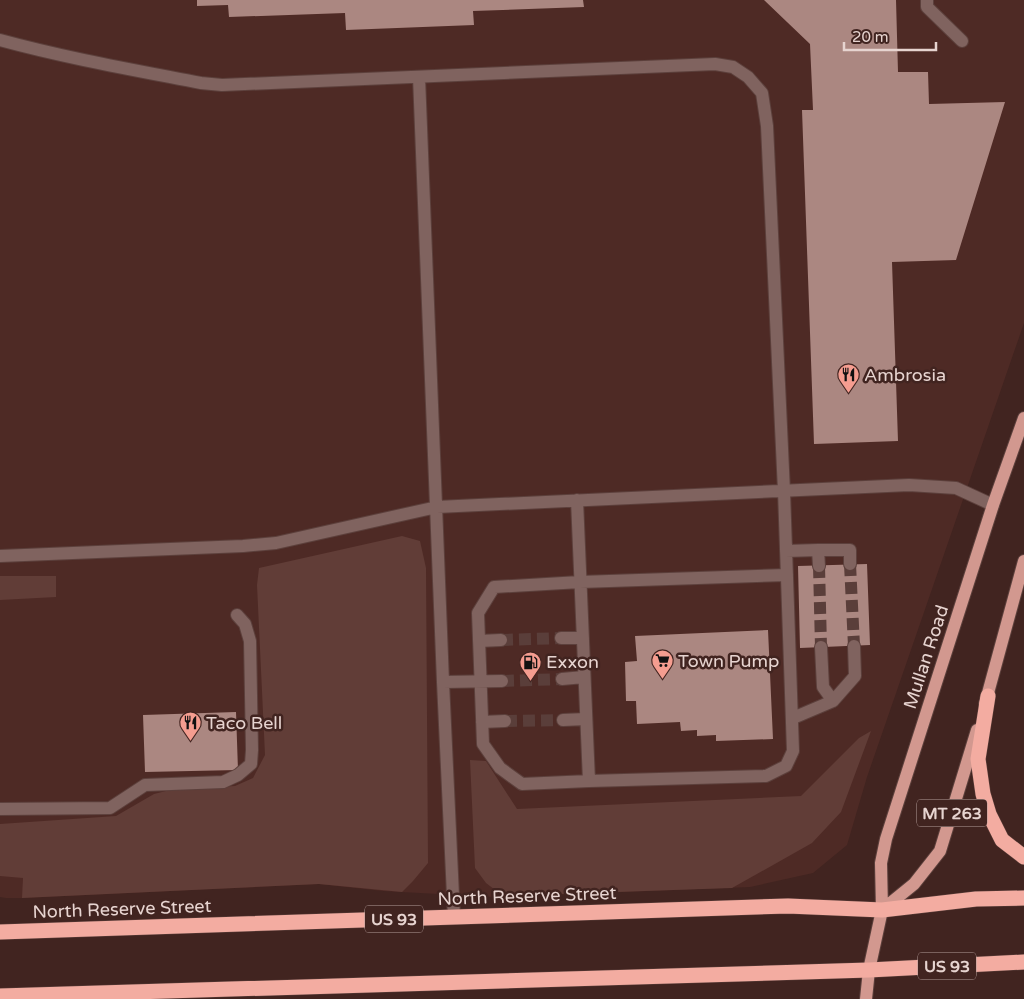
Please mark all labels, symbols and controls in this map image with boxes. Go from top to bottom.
scale bar [844,20,936,52]
text: 20 m [852,28,889,46]
restaurant icon: Ambrosia [836,363,860,394]
place label: Ambrosia [864,364,946,386]
street label: Mullan Road [899,602,953,712]
supermarket icon: Town Pump [650,649,674,680]
fuel station icon: Exxon [518,650,542,681]
place label: Town Pump [678,650,779,672]
place label: Exxon [546,651,599,673]
restaurant icon: Taco Bell [178,711,202,742]
place label: Taco Bell [206,712,282,734]
road number: MT 263 [917,800,987,826]
street label: North Reserve Street [437,882,617,910]
street label: North Reserve Street [32,895,212,923]
road number: US 93 [365,906,423,932]
road number: US 93 [918,952,976,979]

